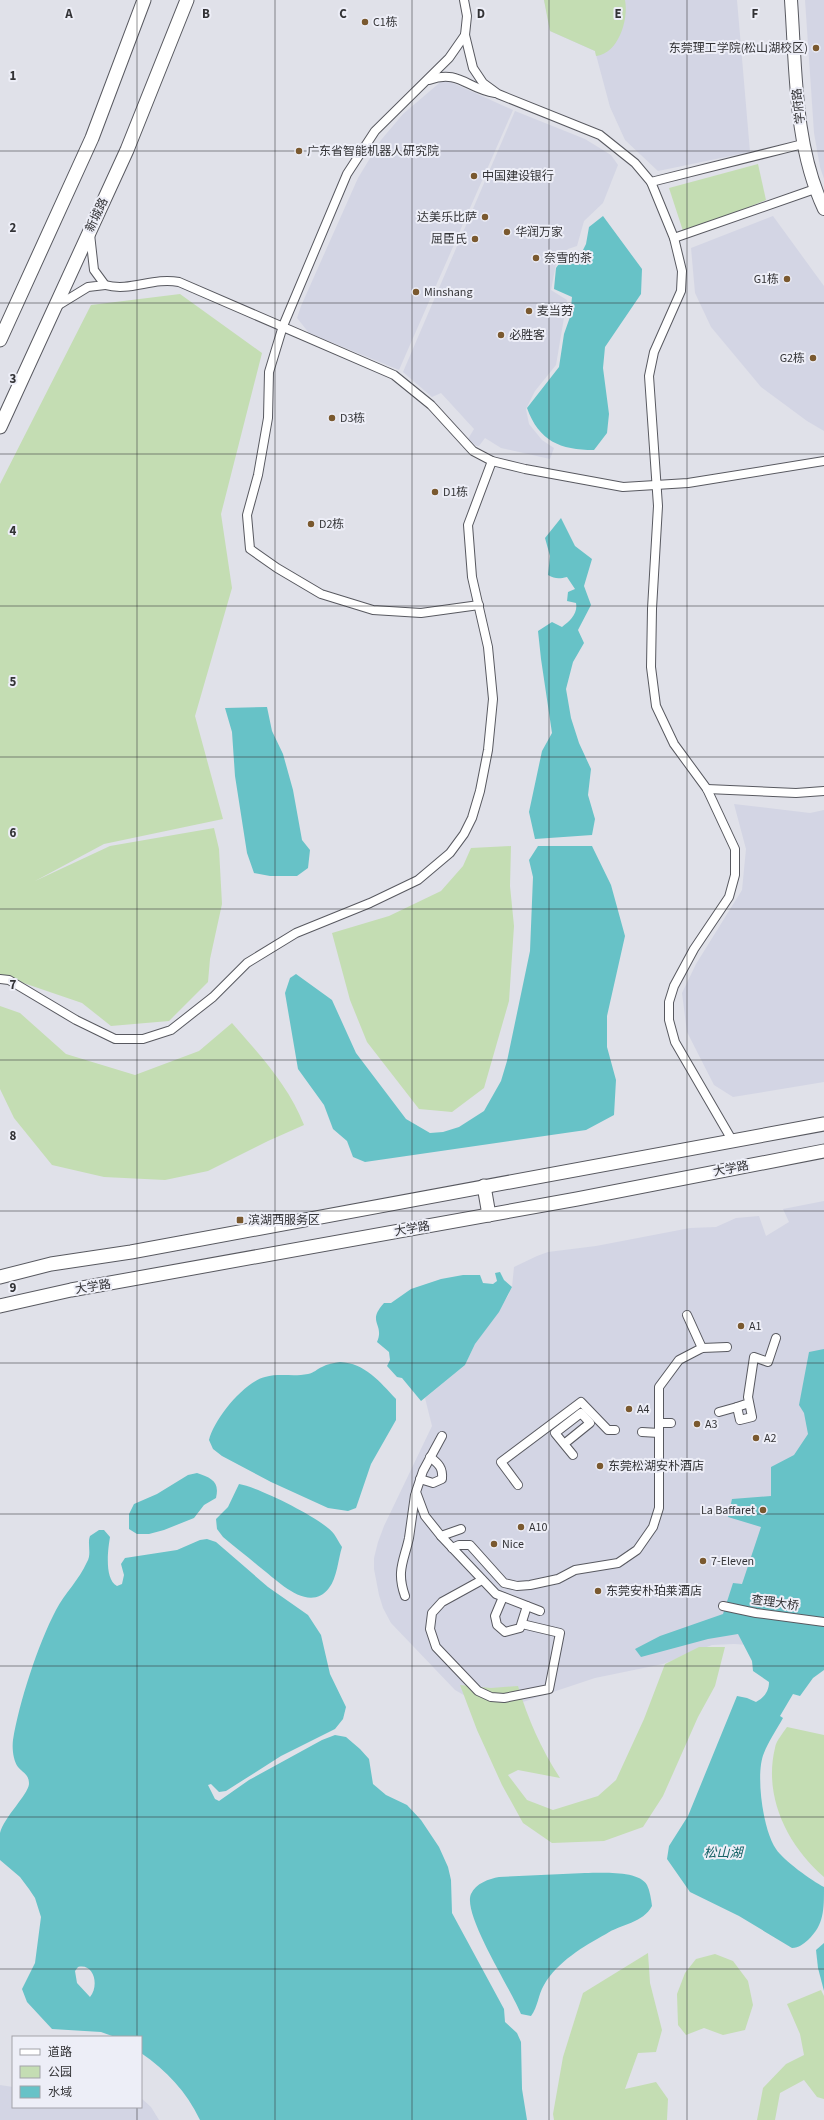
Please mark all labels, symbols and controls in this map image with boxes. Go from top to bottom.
text: A [64,5,73,23]
text: B [202,5,210,23]
text: C [339,5,347,23]
text: D [477,5,485,23]
text: E [614,5,622,23]
text: F [752,5,759,23]
place label: C1栋 [373,14,398,31]
marker: C1栋 [360,17,370,27]
place label: 东莞理工学院(松山湖校区) [669,40,808,57]
marker: 东莞理工学院(松山湖校区) [811,43,821,53]
text: 1 [10,67,17,85]
street label: 学府路 [789,87,809,125]
place label: 广东省智能机器人研究院 [307,143,439,160]
marker: 广东省智能机器人研究院 [294,146,304,156]
place label: 中国建设银行 [482,168,554,185]
marker: 中国建设银行 [469,171,479,181]
street label: 新城路 [82,195,112,235]
place label: 达美乐比萨 [417,209,477,226]
marker: 达美乐比萨 [480,212,490,222]
text: 2 [10,219,17,237]
place label: 华润万家 [515,224,563,241]
marker: 华润万家 [502,227,512,237]
place label: 屈臣氏 [431,231,467,248]
marker: 屈臣氏 [470,234,480,244]
place label: 奈雪的茶 [544,250,592,267]
marker: 奈雪的茶 [531,253,541,263]
place label: G1栋 [754,271,779,288]
marker: G1栋 [782,274,792,284]
place label: Minshang [424,284,472,301]
marker: Minshang [411,287,421,297]
place label: 麦当劳 [537,303,573,320]
marker: 麦当劳 [524,306,534,316]
place label: 必胜客 [509,327,545,344]
marker: 必胜客 [496,330,506,340]
place label: G2栋 [780,350,805,367]
marker: G2栋 [808,353,818,363]
text: 3 [10,370,17,388]
place label: D3栋 [340,410,365,427]
marker: D3栋 [327,413,337,423]
place label: D1栋 [443,484,468,501]
marker: D1栋 [430,487,440,497]
place label: D2栋 [319,516,344,533]
marker: D2栋 [306,519,316,529]
text: 4 [10,522,17,540]
text: 5 [10,673,17,691]
text: 6 [10,824,17,842]
text: 7 [10,976,17,994]
text: 8 [10,1127,17,1145]
street label: 大学路 [712,1157,750,1181]
place label: 滨湖西服务区 [248,1212,320,1229]
marker: 滨湖西服务区 [235,1215,245,1225]
street label: 大学路 [393,1218,431,1240]
street label: 大学路 [74,1276,112,1298]
text: 9 [10,1279,17,1297]
place label: A1 [749,1318,762,1335]
marker: A1 [736,1321,746,1331]
place label: A4 [637,1401,650,1418]
marker: A4 [624,1404,634,1414]
place label: A3 [705,1416,718,1433]
marker: A3 [692,1419,702,1429]
place label: A2 [764,1430,777,1447]
marker: A2 [751,1433,761,1443]
place label: 东莞松湖安朴酒店 [608,1458,704,1475]
marker: 东莞松湖安朴酒店 [595,1461,605,1471]
place label: La Baffaret [701,1502,755,1519]
marker: La Baffaret [758,1505,768,1515]
place label: A10 [529,1519,547,1536]
marker: A10 [516,1522,526,1532]
place label: Nice [502,1536,524,1553]
marker: Nice [489,1539,499,1549]
place label: 7-Eleven [711,1553,754,1570]
marker: 7-Eleven [698,1556,708,1566]
place label: 东莞安朴珀莱酒店 [606,1583,702,1600]
marker: 东莞安朴珀莱酒店 [593,1586,603,1596]
street label: 查理大桥 [750,1591,800,1615]
water label: 松山湖 [703,1844,744,1862]
legend [12,2036,142,2108]
text: 道路 [48,2044,72,2061]
text: 公园 [48,2064,72,2081]
text: 水域 [48,2084,72,2101]

